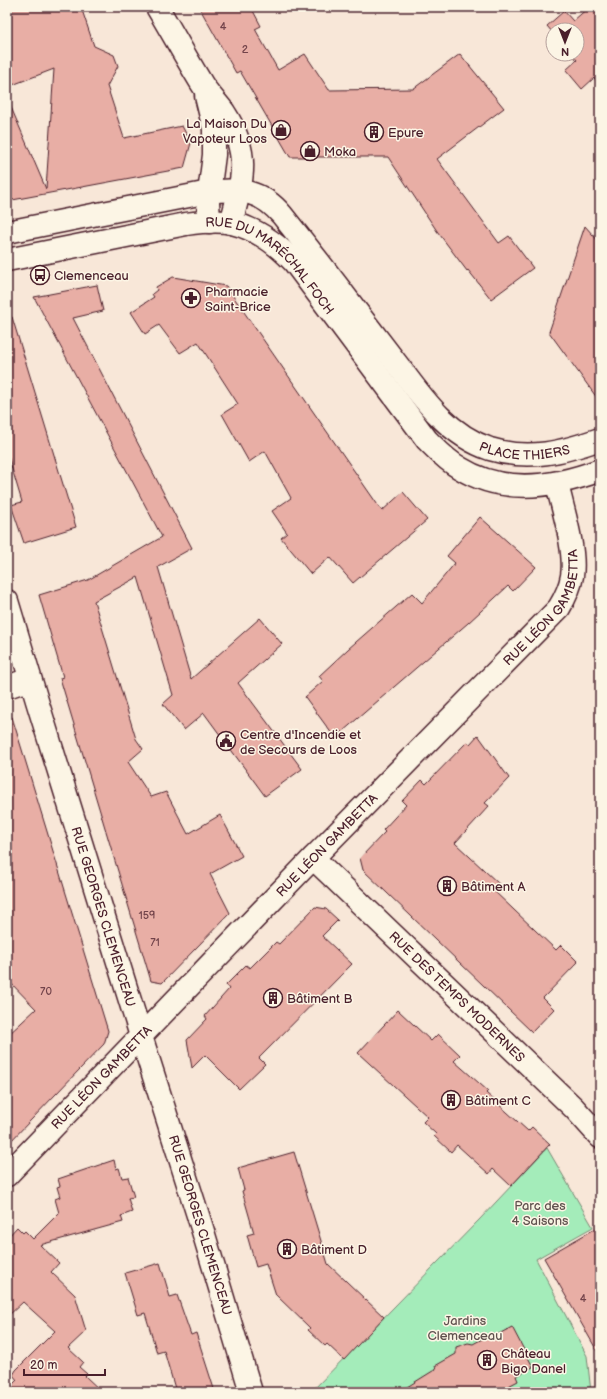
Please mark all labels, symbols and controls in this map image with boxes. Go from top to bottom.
house number: 4 [220,20,227,33]
north arrow [545,22,585,62]
house number: 2 [242,43,249,56]
text: N [561,45,569,58]
place label: La Maison Du Vapoteur Loos [183,116,268,147]
shop icon: La Maison Du Vapoteur Loos [270,119,292,141]
building icon: Epure [363,121,385,143]
place label: Epure [388,125,424,141]
shop icon: Moka [299,140,321,162]
place label: Moka [324,144,356,160]
street label: RUE DU MARÉCHAL FOCH [205,214,337,318]
bus stop icon: Clemenceau [29,264,51,286]
place label: Clemenceau [54,268,129,284]
place label: Pharmacie Saint-Brice [205,284,271,315]
pharmacy icon: Pharmacie Saint-Brice [180,287,202,309]
street label: PLACE THIERS [477,439,572,464]
street label: RUE LÉON GAMBETTA [500,549,582,669]
place label: Centre d'Incendie et de Secours de Loos [240,727,361,758]
public building icon: Centre d'Incendie et de Secours de Loos [215,730,237,752]
street label: RUE LÉON GAMBETTA [273,790,381,900]
street label: RUE GEORGES CLEMENCEAU [67,825,138,1009]
building icon: Bâtiment A [436,875,458,897]
place label: Bâtiment A [461,879,526,895]
house number: 159 [139,909,155,922]
street label: RUE DES TEMPS MODERNES [386,928,528,1066]
house number: 71 [150,936,160,949]
house number: 70 [40,985,52,998]
building icon: Bâtiment B [262,987,284,1009]
place label: Bâtiment B [287,991,353,1007]
street label: RUE LÉON GAMBETTA [48,1022,155,1133]
building icon: Bâtiment C [440,1089,462,1111]
place label: Bâtiment C [465,1093,531,1109]
street label: RUE GEORGES CLEMENCEAU [165,1133,235,1317]
park label: Parc des 4 Saisons [511,1198,569,1229]
building icon: Bâtiment D [276,1238,298,1260]
place label: Bâtiment D [301,1242,367,1258]
house number: 4 [580,1292,587,1305]
park label: Jardins Clemenceau [428,1313,502,1344]
place label: Château Bigo Danel [501,1346,566,1377]
building icon: Château Bigo Danel [476,1349,498,1371]
scale bar [24,1351,105,1377]
text: 20 m [30,1358,57,1373]

